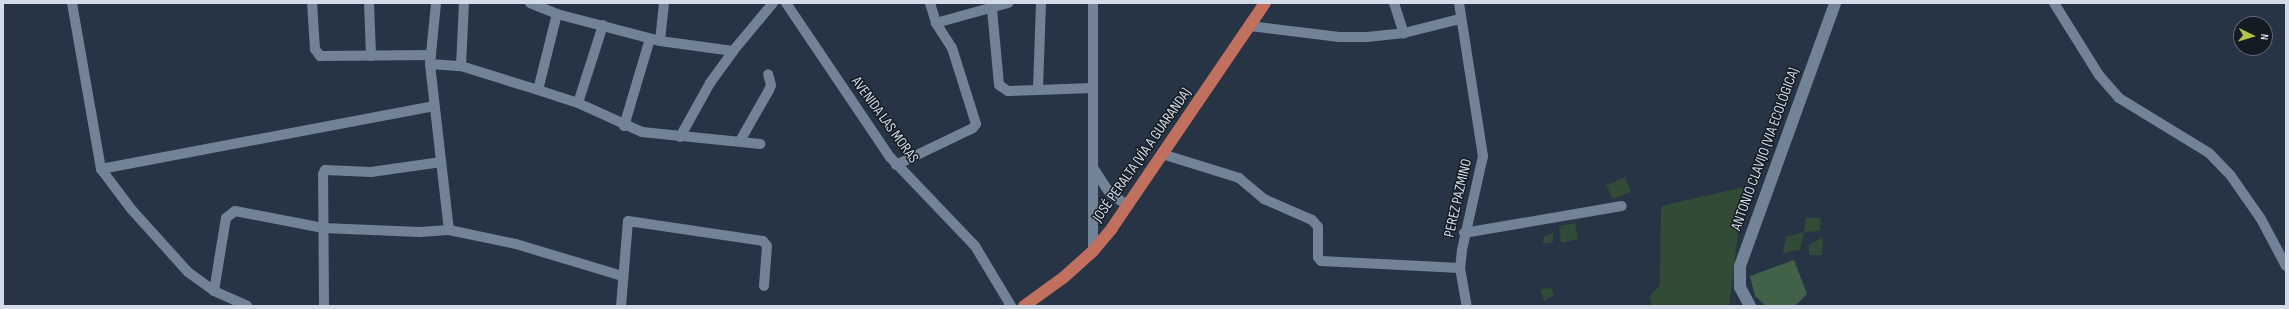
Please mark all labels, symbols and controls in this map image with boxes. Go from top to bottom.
north arrow [2233,16,2273,56]
text: N [2258,34,2271,40]
street label: ANTONIO CLAVIJO (VIA ECOLÓGICA) [1727,65,1803,233]
street label: AVENIDA LAS MORAS [848,73,922,167]
street label: JOSÉ PERALTA (VÍA A GUARANDA) [1089,84,1195,226]
street label: PEREZ PAZMINO [1440,157,1476,239]

